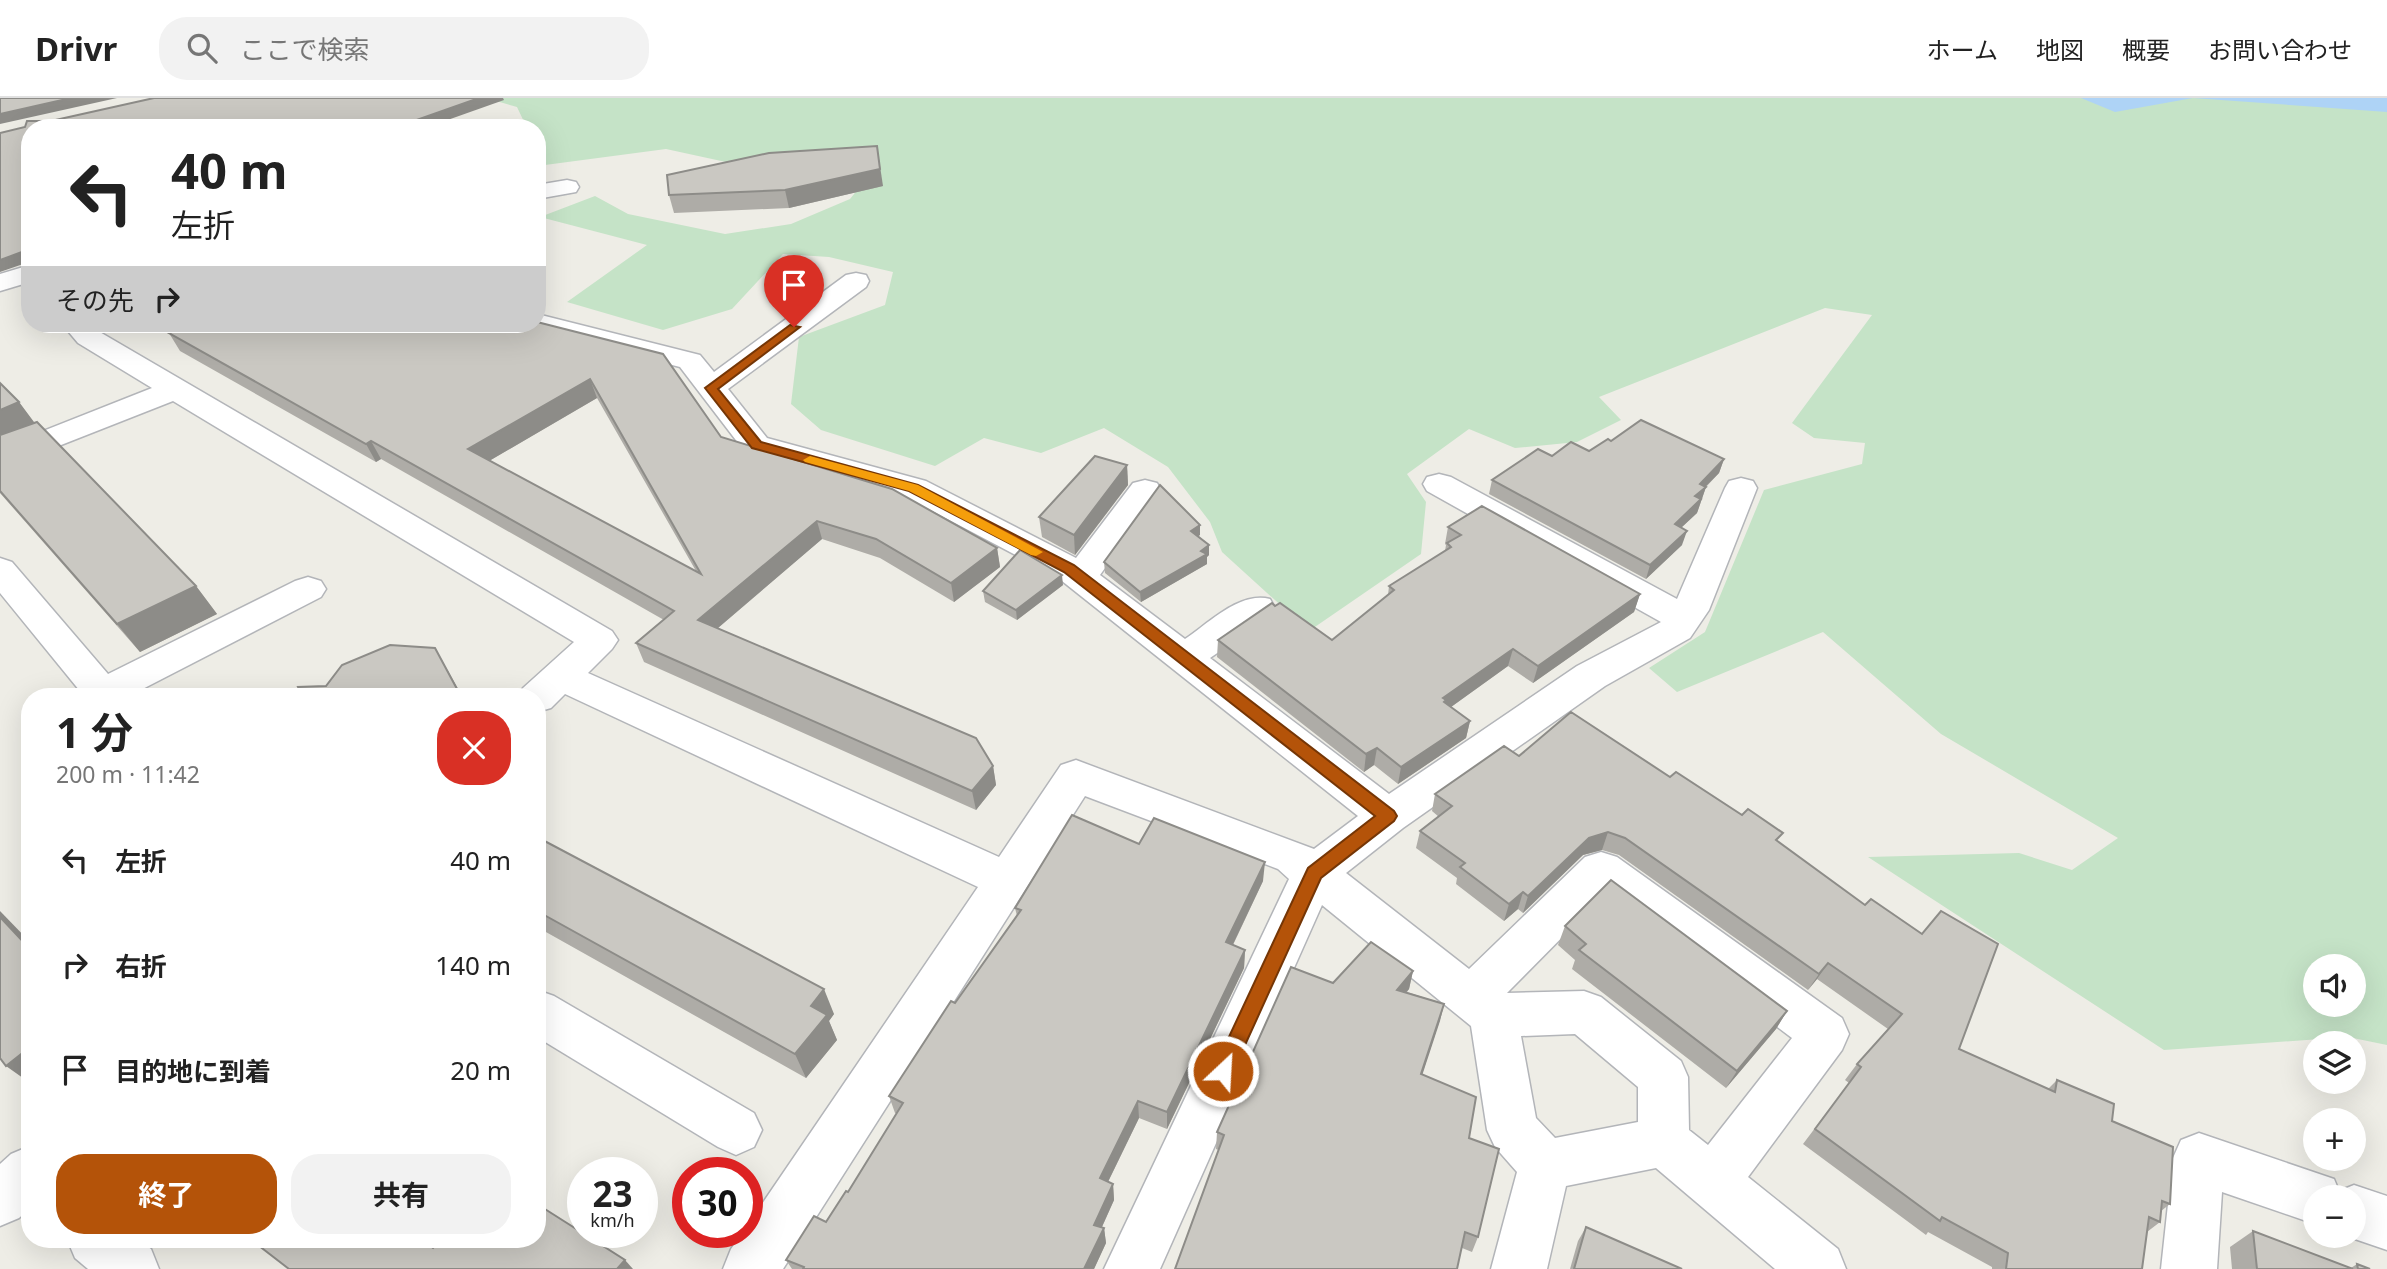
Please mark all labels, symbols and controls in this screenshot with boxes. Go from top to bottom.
search box [159,17,649,80]
text: Drivr [35,26,117,71]
icon: search [183,29,221,67]
text: ここで検索 [239,31,369,67]
text: ホーム [1927,33,1998,66]
text: 地図 [2036,33,2084,66]
text: 概要 [2122,33,2170,66]
text: お問い合わせ [2208,33,2352,66]
text: 40 m [171,137,288,203]
icon: left [56,147,147,238]
text: 左折 [171,203,235,246]
pin [764,255,824,327]
icon: arrive [775,266,813,304]
icon: right [148,280,186,318]
text: その先 [56,282,134,318]
text: 1 分 [56,703,133,760]
button: close [437,711,511,785]
text: 200 m · 11:42 [56,758,200,790]
icon: left [56,841,94,879]
text: 40 m [450,842,511,878]
text: 左折 [115,843,167,879]
icon: right [56,946,94,984]
text: 140 m [435,947,511,983]
text: 右折 [115,948,167,984]
map controls [2303,954,2366,1248]
button: sound [2303,954,2366,1017]
button: layers [2303,1031,2366,1094]
position arrow [1186,1034,1260,1108]
icon: arrive [56,1051,94,1089]
text: 20 m [450,1052,511,1088]
text: 目的地に到着 [115,1053,271,1089]
button: + [2303,1108,2366,1171]
button: 終了 [56,1154,277,1234]
button: 共有 [291,1154,511,1234]
speed limit sign: 30 [672,1157,763,1248]
text: 23 [592,1170,633,1217]
button: − [2303,1185,2366,1248]
text: km/h [590,1208,635,1232]

